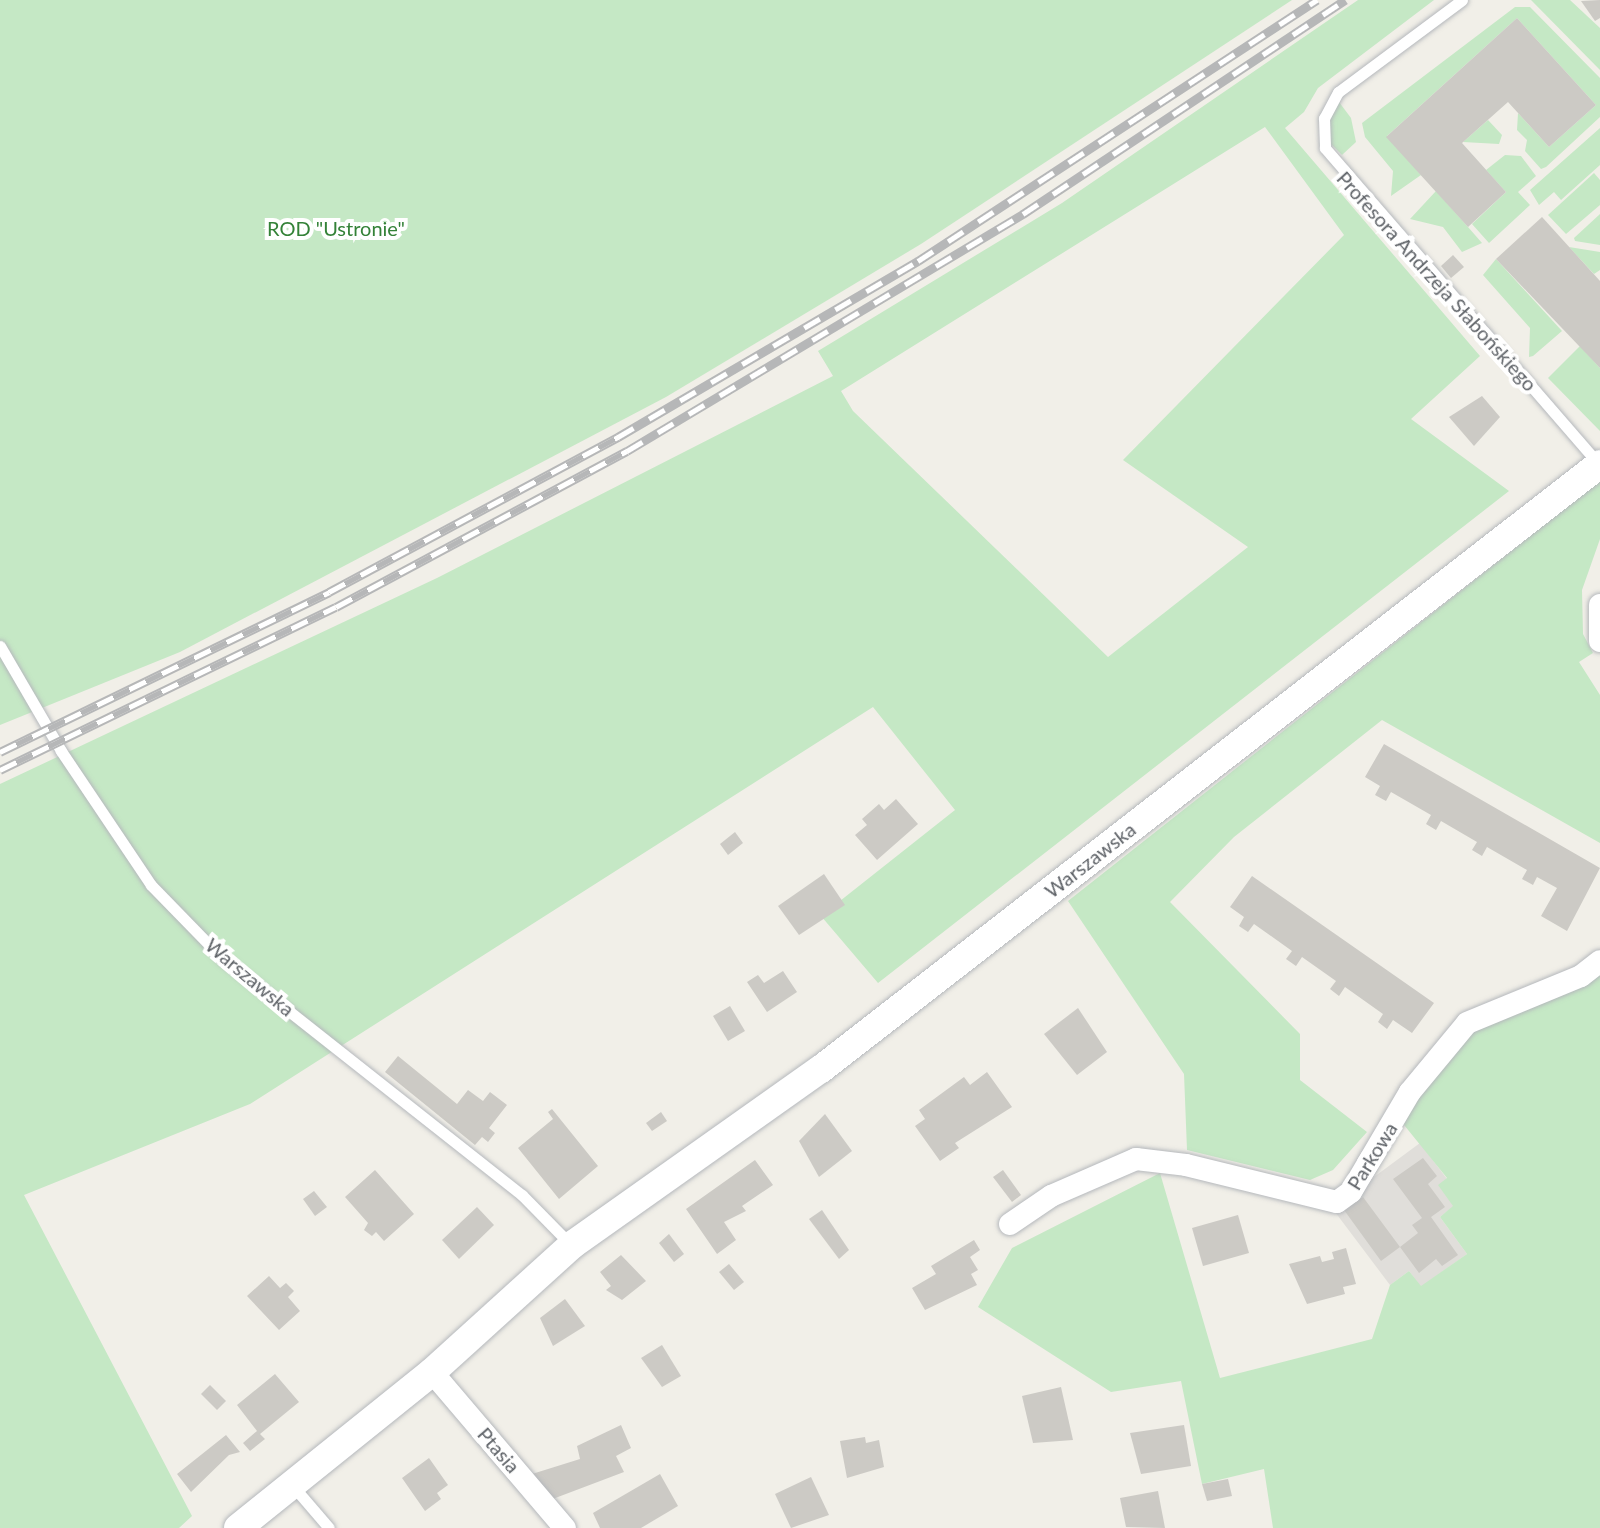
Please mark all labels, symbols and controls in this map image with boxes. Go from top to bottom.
street label: Profesora Andrzeja Słabońskiego [1332,166,1542,396]
park label: ROD "Ustronie" [267,216,405,240]
street label: Warszawska [1040,817,1140,903]
street label: Warszawska [201,933,299,1021]
street label: Parkowa [1342,1118,1402,1194]
street label: Ptasia [473,1422,525,1478]

